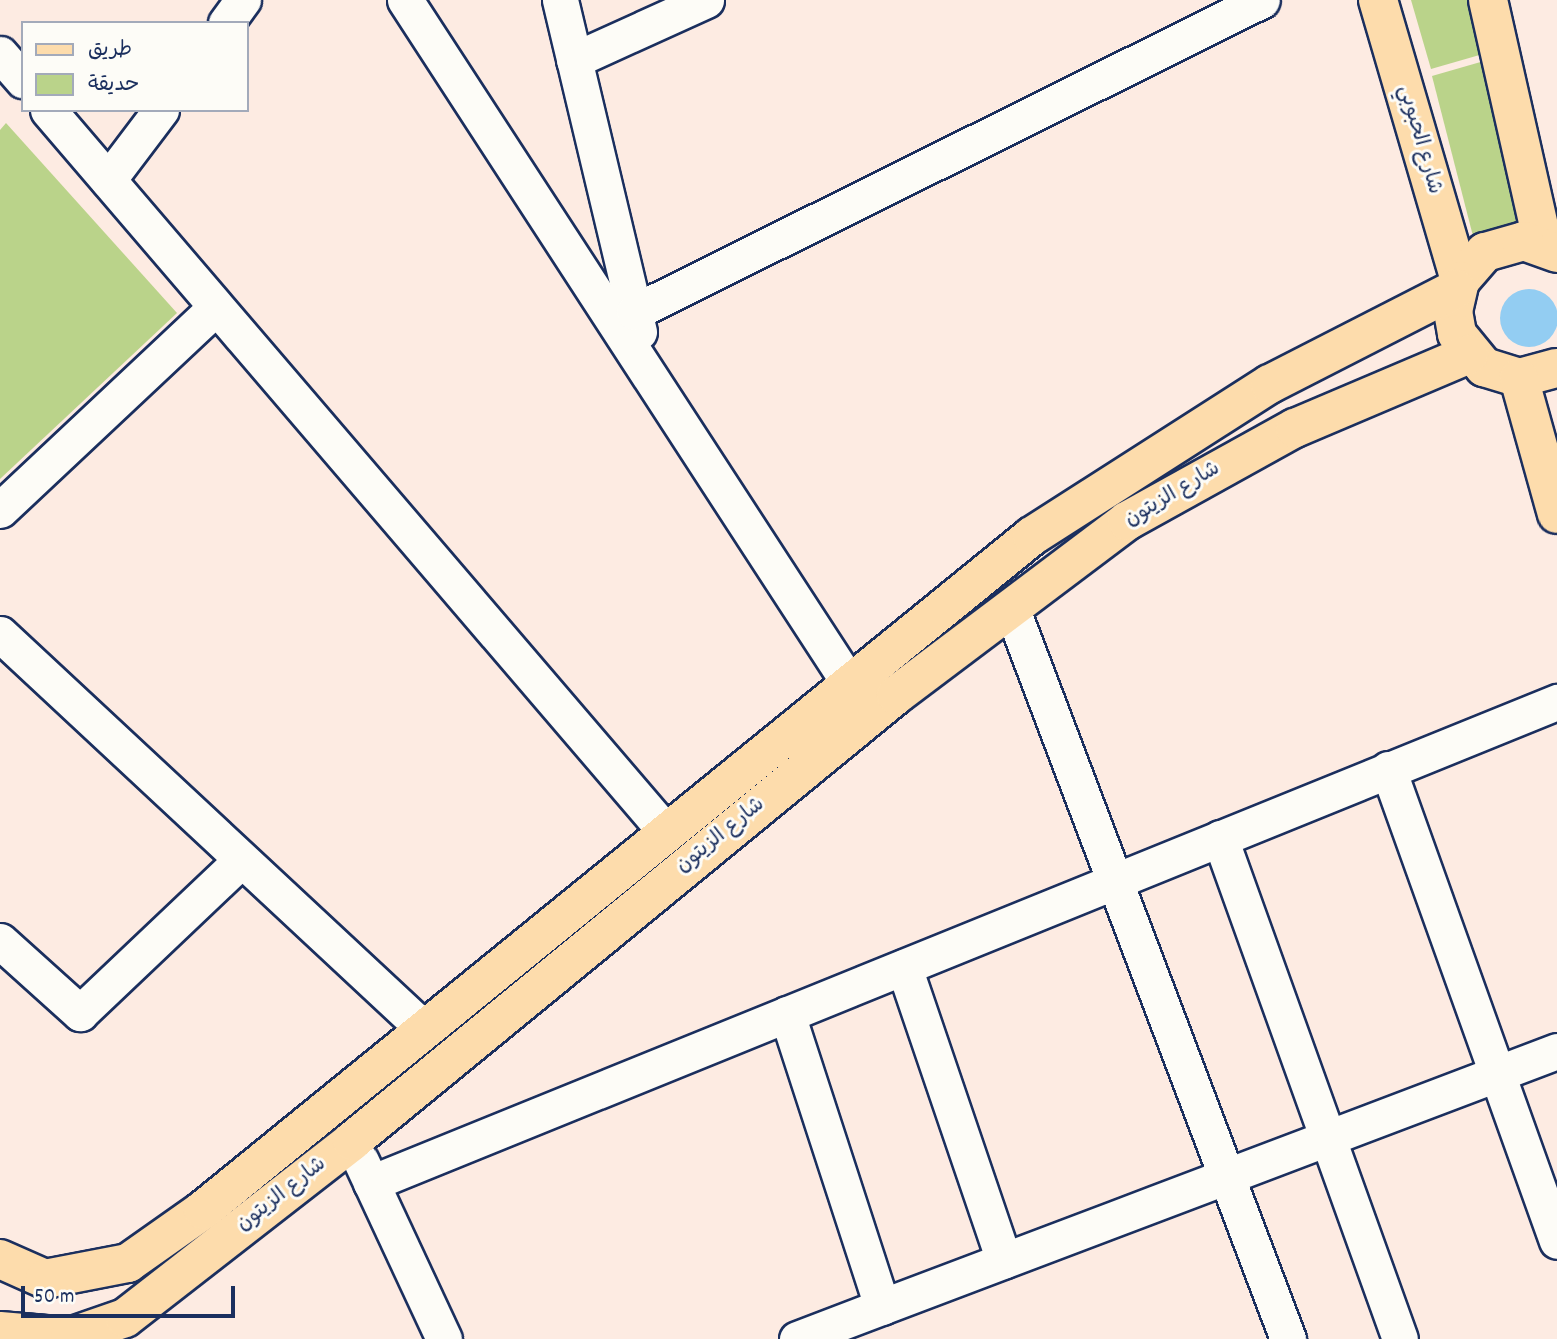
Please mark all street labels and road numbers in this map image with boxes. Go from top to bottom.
street label: شارع الحبوبي [1391,83,1447,197]
street label: شارع الزيتون [1121,457,1225,533]
street label: شارع الزيتون [672,793,770,879]
street label: شارع الزيتون [232,1152,332,1238]

